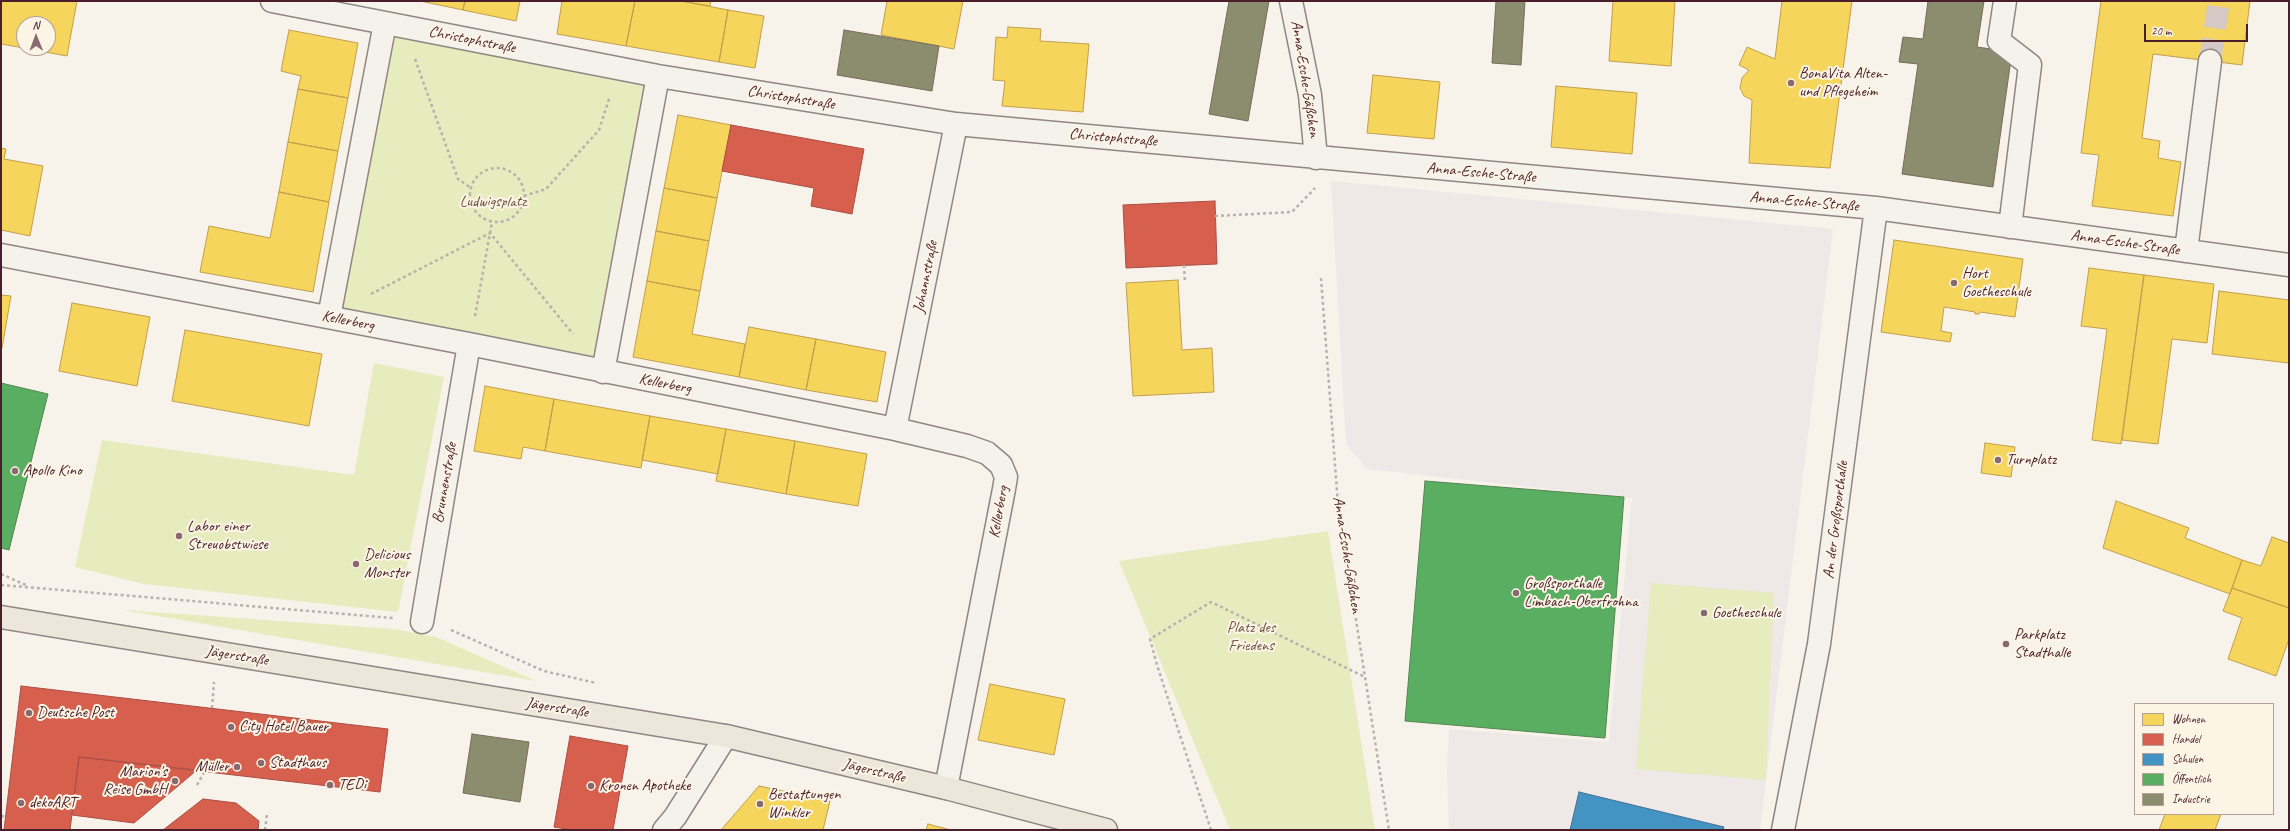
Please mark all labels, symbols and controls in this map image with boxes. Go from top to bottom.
north arrow [16,16,56,56]
scale bar [2146,16,2250,42]
text: N [32,18,39,32]
street label: Anna-Esche-Gäßchen [1286,19,1324,139]
street label: Christophstraße [427,22,517,58]
text: 20 m [2151,23,2171,39]
place label: BonaVita Alten- und Pflegeheim [1799,64,1887,102]
marker: BonaVita Alten- und Pflegeheim [1786,78,1796,88]
street label: Christophstraße [746,82,836,114]
street label: Christophstraße [1068,125,1158,151]
street label: Anna-Esche-Straße [1426,159,1536,187]
street label: Anna-Esche-Straße [1749,188,1859,216]
park label: Ludwigsplatz [460,192,526,212]
street label: Anna-Esche-Straße [2069,226,2181,260]
street label: Johannstraße [910,239,942,315]
place label: Hort Goetheschule [1962,264,2031,302]
marker: Hort Goetheschule [1949,278,1959,288]
street label: Kellerberg [320,307,376,335]
street label: Kellerberg [637,370,693,398]
street label: Brunnenstraße [428,441,462,525]
place label: Turnplatz [2006,450,2056,470]
marker: Turnplatz [1993,455,2003,465]
street label: An der Großsporthalle [1819,460,1853,580]
place label: Apollo Kino [23,461,82,481]
marker: Apollo Kino [10,466,20,476]
street label: Kellerberg [985,484,1013,540]
street label: Anna-Esche-Gäßchen [1328,495,1366,615]
place label: Labor einer Streuobstwiese [187,517,268,555]
marker: Labor einer Streuobstwiese [174,531,184,541]
place label: Delicious Monster [364,545,410,583]
marker: Delicious Monster [351,559,361,569]
place label: Großsporthalle Limbach-Oberfrohna [1524,574,1638,612]
marker: Großsporthalle Limbach-Oberfrohna [1511,588,1521,598]
place label: Goetheschule [1712,603,1781,623]
marker: Goetheschule [1699,608,1709,618]
park label: Platz des Friedens [1227,618,1275,656]
place label: Parkplatz Stadthalle [2014,625,2070,663]
marker: Parkplatz Stadthalle [2001,639,2011,649]
street label: Jägerstraße [204,642,270,670]
street label: Jägerstraße [524,694,590,722]
place label: Deutsche Post [37,703,114,723]
legend [2134,703,2274,815]
marker: Deutsche Post [24,708,34,718]
text: Wohnen [2172,711,2205,727]
place label: City Hotel Bauer [239,717,328,737]
marker: City Hotel Bauer [226,722,236,732]
text: Handel [2172,731,2200,747]
text: Schulen [2172,751,2203,767]
place label: Stadthaus [269,753,326,773]
street label: Jägerstraße [841,755,907,787]
place label: Müller [195,757,229,777]
marker: Stadthaus [256,758,266,768]
place label: Marion's Reise GmbH [103,762,167,800]
marker: Müller [232,762,242,772]
text: Öffentlich [2172,771,2211,787]
place label: TEDi [338,775,366,795]
marker: Marion's Reise GmbH [170,776,180,786]
place label: Kronen Apotheke [599,776,690,796]
marker: TEDi [325,780,335,790]
marker: Kronen Apotheke [586,781,596,791]
place label: Bestattungen Winkler [768,785,840,823]
text: Industrie [2172,791,2210,807]
place label: dekoART [29,793,76,813]
marker: dekoART [16,798,26,808]
marker: Bestattungen Winkler [755,799,765,809]

